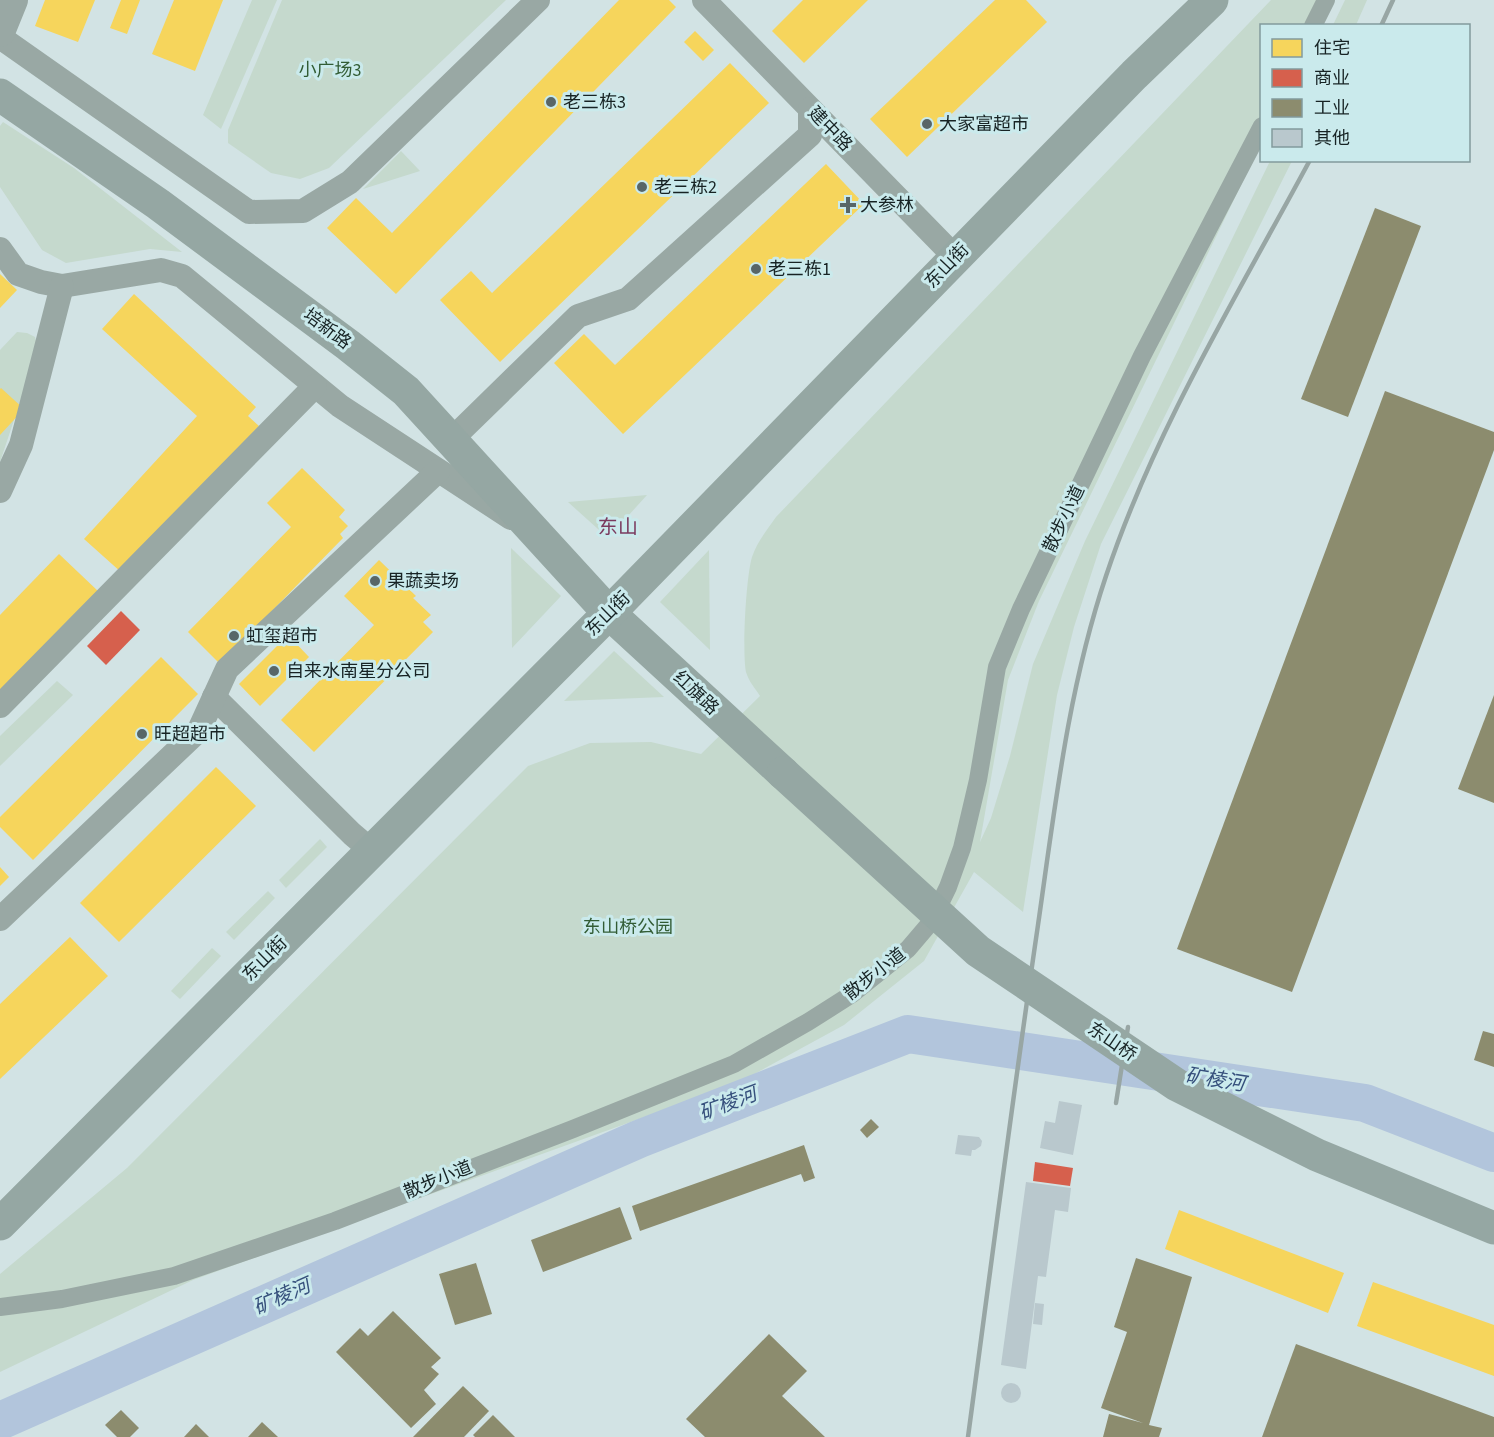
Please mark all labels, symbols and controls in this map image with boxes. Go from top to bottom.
legend [1260,24,1470,162]
text: 住宅 [1314,36,1350,61]
park label: 小广场3 [299,58,362,83]
text: 商业 [1314,66,1350,91]
place label: 老三栋3 [563,90,626,115]
marker: 老三栋3 [544,95,558,109]
text: 工业 [1314,96,1350,121]
street label: 建中路 [802,101,858,157]
place label: 大家富超市 [939,112,1029,137]
marker: 大家富超市 [920,117,934,131]
text: 其他 [1314,126,1350,151]
place label: 老三栋2 [654,175,717,200]
marker: 老三栋2 [635,180,649,194]
place label: 大参林 [860,193,914,218]
marker: 大参林 [841,198,855,212]
street label: 东山街 [919,238,975,294]
place label: 老三栋1 [768,257,831,282]
marker: 老三栋1 [749,262,763,276]
street label: 培新路 [298,303,356,355]
street label: 散步小道 [1037,481,1091,557]
district label: 东山 [598,514,638,542]
place label: 果蔬卖场 [387,569,459,594]
marker: 果蔬卖场 [368,574,382,588]
street label: 东山街 [580,586,636,642]
place label: 虹玺超市 [246,624,318,649]
marker: 虹玺超市 [227,629,241,643]
place label: 自来水南星分公司 [286,659,430,684]
marker: 自来水南星分公司 [267,664,281,678]
street label: 红旗路 [668,665,724,721]
place label: 旺超超市 [154,722,226,747]
marker: 旺超超市 [135,727,149,741]
park label: 东山桥公园 [583,915,673,940]
street label: 东山街 [237,931,293,987]
street label: 散步小道 [839,942,911,1006]
street label: 东山桥 [1083,1017,1141,1067]
water label: 矿棱河 [1183,1061,1251,1099]
water label: 矿棱河 [695,1079,765,1128]
street label: 散步小道 [400,1155,476,1205]
water label: 矿棱河 [249,1270,319,1322]

